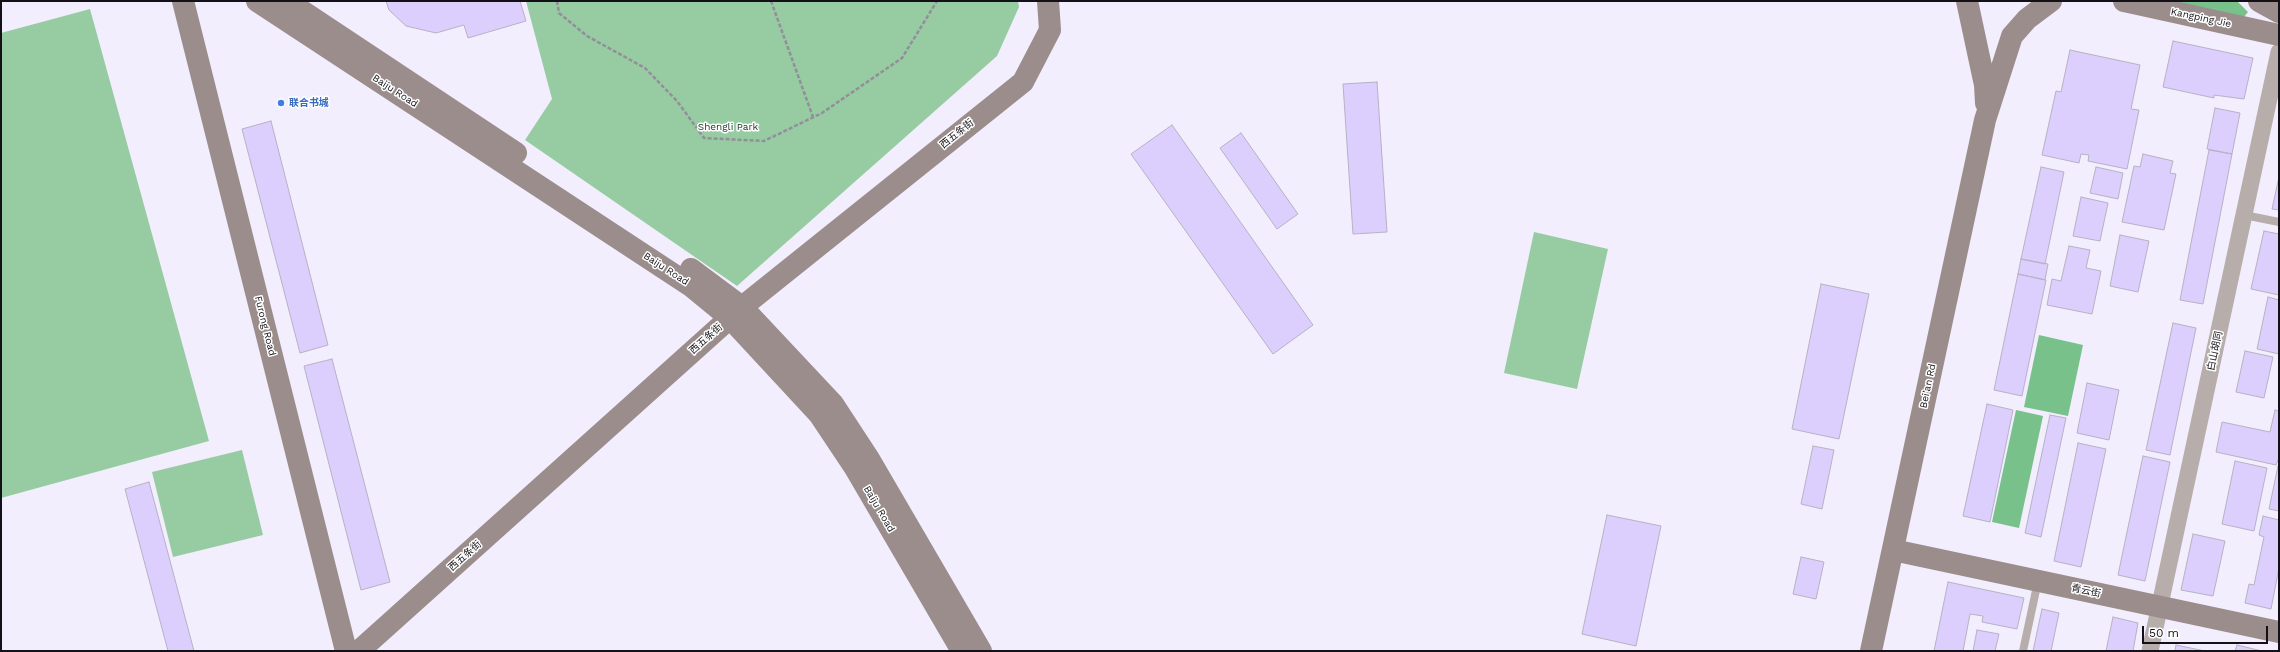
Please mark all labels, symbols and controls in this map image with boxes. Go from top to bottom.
street label: Kangping Jie [2170,6,2232,30]
street label: Baiju Road [370,72,420,110]
place label: 联合书城 [289,97,329,109]
marker: 联合书城 [276,98,286,108]
street label: 西五条街 [938,117,976,151]
park label: Shengli Park [698,121,758,133]
street label: Baiju Road [641,250,691,288]
street label: Furong Road [252,295,278,357]
street label: 西五条街 [687,321,725,357]
street label: 白山胡同 [2205,330,2225,372]
street label: Bei’an Rd [1917,363,1939,409]
street label: Baiju Road [861,484,897,534]
street label: 西五条街 [446,538,484,574]
street label: 青云街 [2070,582,2102,600]
scale bar [2144,618,2270,644]
text: 50 m [2149,626,2179,640]

